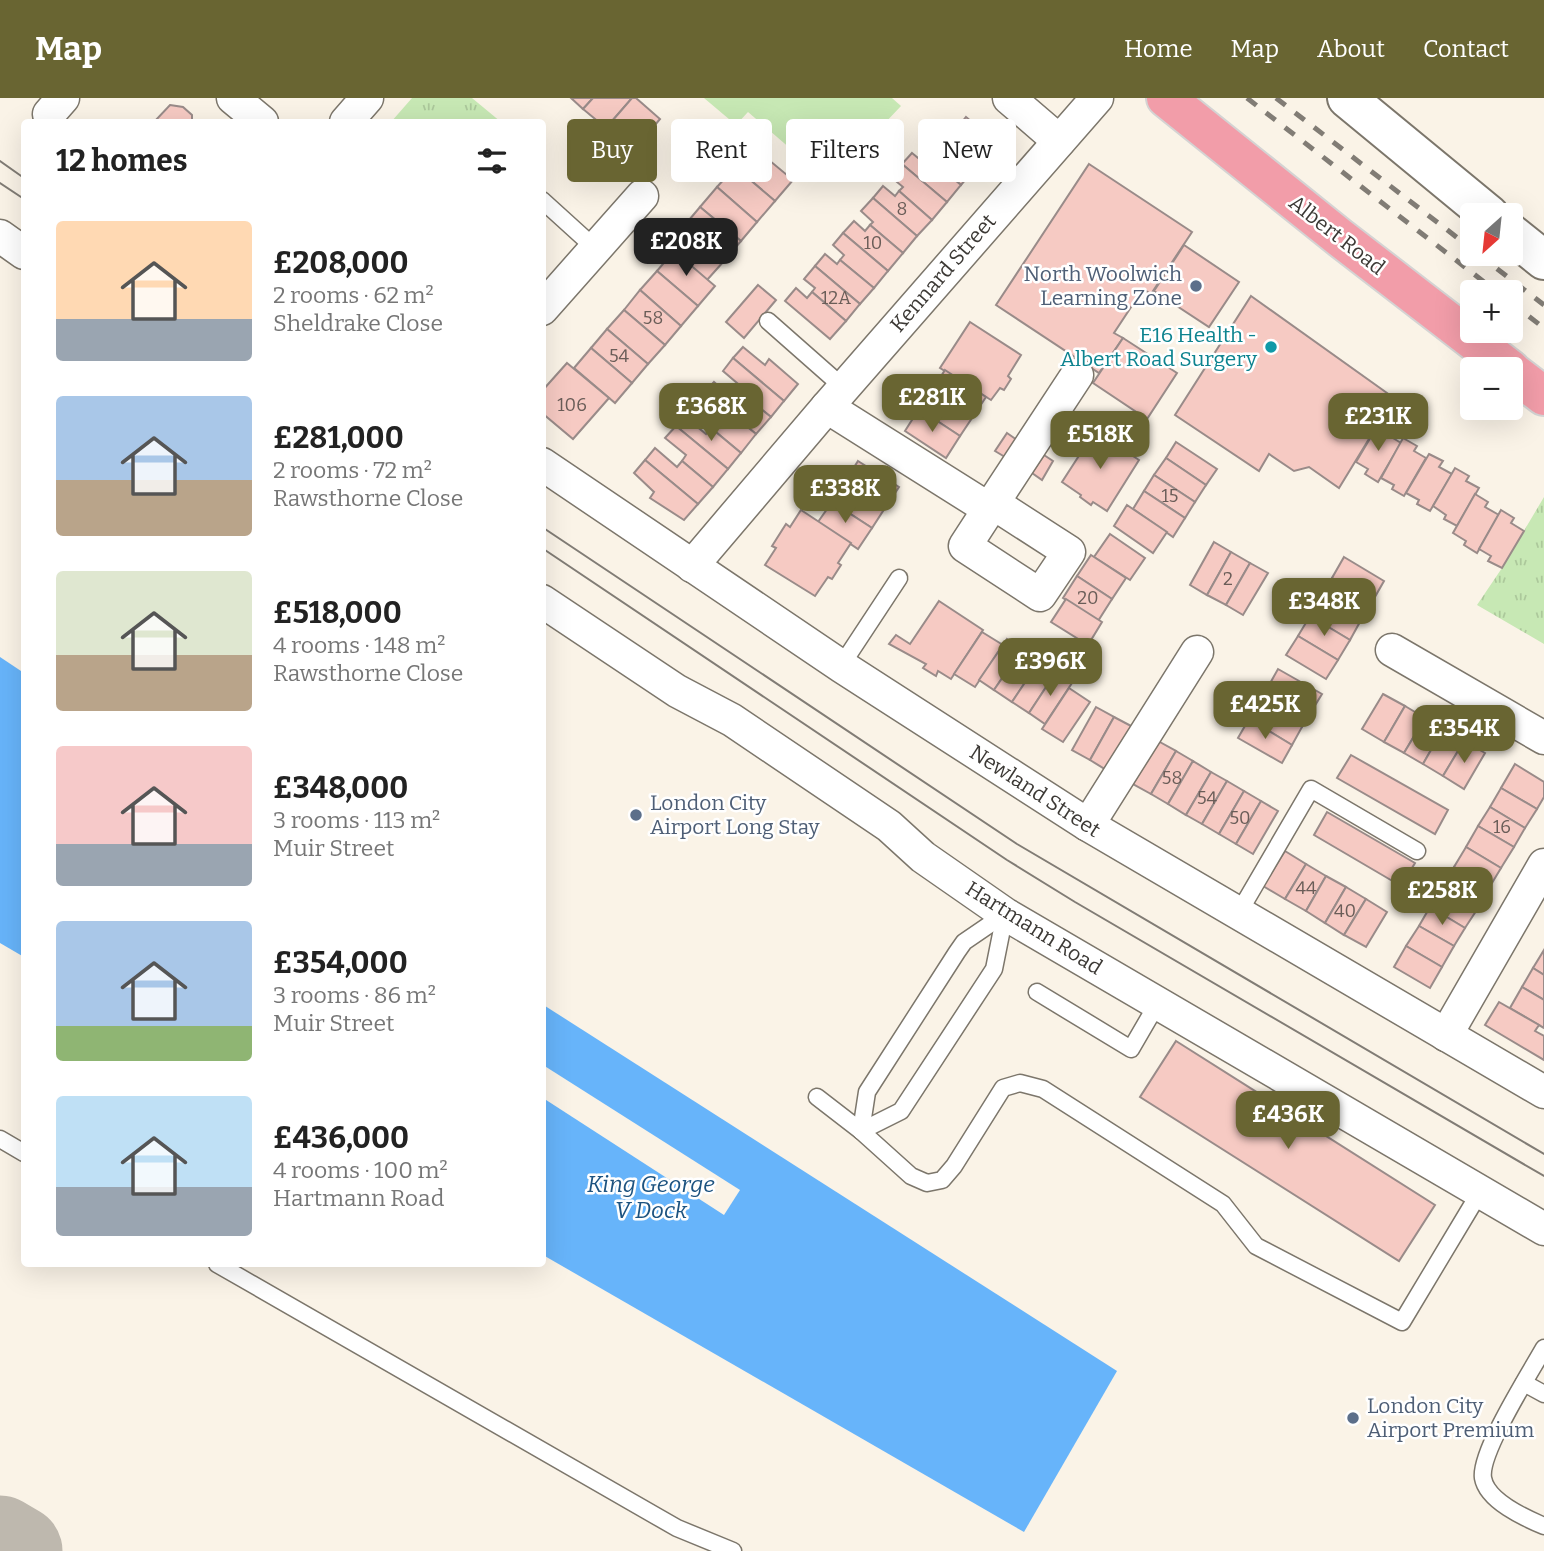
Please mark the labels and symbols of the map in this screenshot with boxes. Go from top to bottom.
street label: Albert Road [1284,189,1390,281]
house number: 8 [897,198,907,220]
north arrow [1460,203,1522,266]
street label: Kennard Street [885,208,1002,337]
pin: £208K [637,218,735,278]
house number: 10 [864,232,882,254]
place label: North Woolwich Learning Zone [1024,261,1182,311]
marker: North Woolwich Learning Zone [1188,278,1204,294]
house number: 12A [821,287,851,309]
house number: 58 [643,307,663,329]
place label: E16 Health - Albert Road Surgery [1060,322,1258,372]
marker: E16 Health - Albert Road Surgery [1263,339,1279,355]
house number: 54 [609,345,630,367]
pin: £281K [883,374,981,434]
pin: £368K [662,384,760,443]
house number: 106 [557,394,587,416]
pin: £231K [1329,394,1427,453]
pin: £518K [1051,412,1149,471]
pin: £338K [796,466,894,525]
house number: 15 [1162,485,1178,507]
house number: 2 [1223,568,1233,590]
pin: £348K [1275,578,1373,638]
house number: 20 [1077,587,1099,609]
pin: £396K [1001,638,1099,698]
pin: £425K [1216,682,1314,741]
pin: £354K [1415,706,1513,765]
street label: Newland Street [965,739,1106,843]
house number: 58 [1162,767,1182,789]
house number: 54 [1197,787,1218,809]
place label: London City Airport Long Stay [650,790,821,840]
marker: London City Airport Long Stay [628,807,644,823]
house number: 50 [1229,807,1251,829]
house number: 16 [1493,816,1511,838]
pin: £258K [1393,868,1491,927]
street label: Hartmann Road [961,876,1107,980]
house number: 44 [1295,877,1317,899]
house number: 40 [1334,900,1356,922]
pin: £436K [1239,1091,1337,1151]
water label: King George V Dock [587,1170,715,1224]
place label: London City Airport Premium [1367,1393,1534,1443]
marker: London City Airport Premium [1345,1410,1361,1426]

